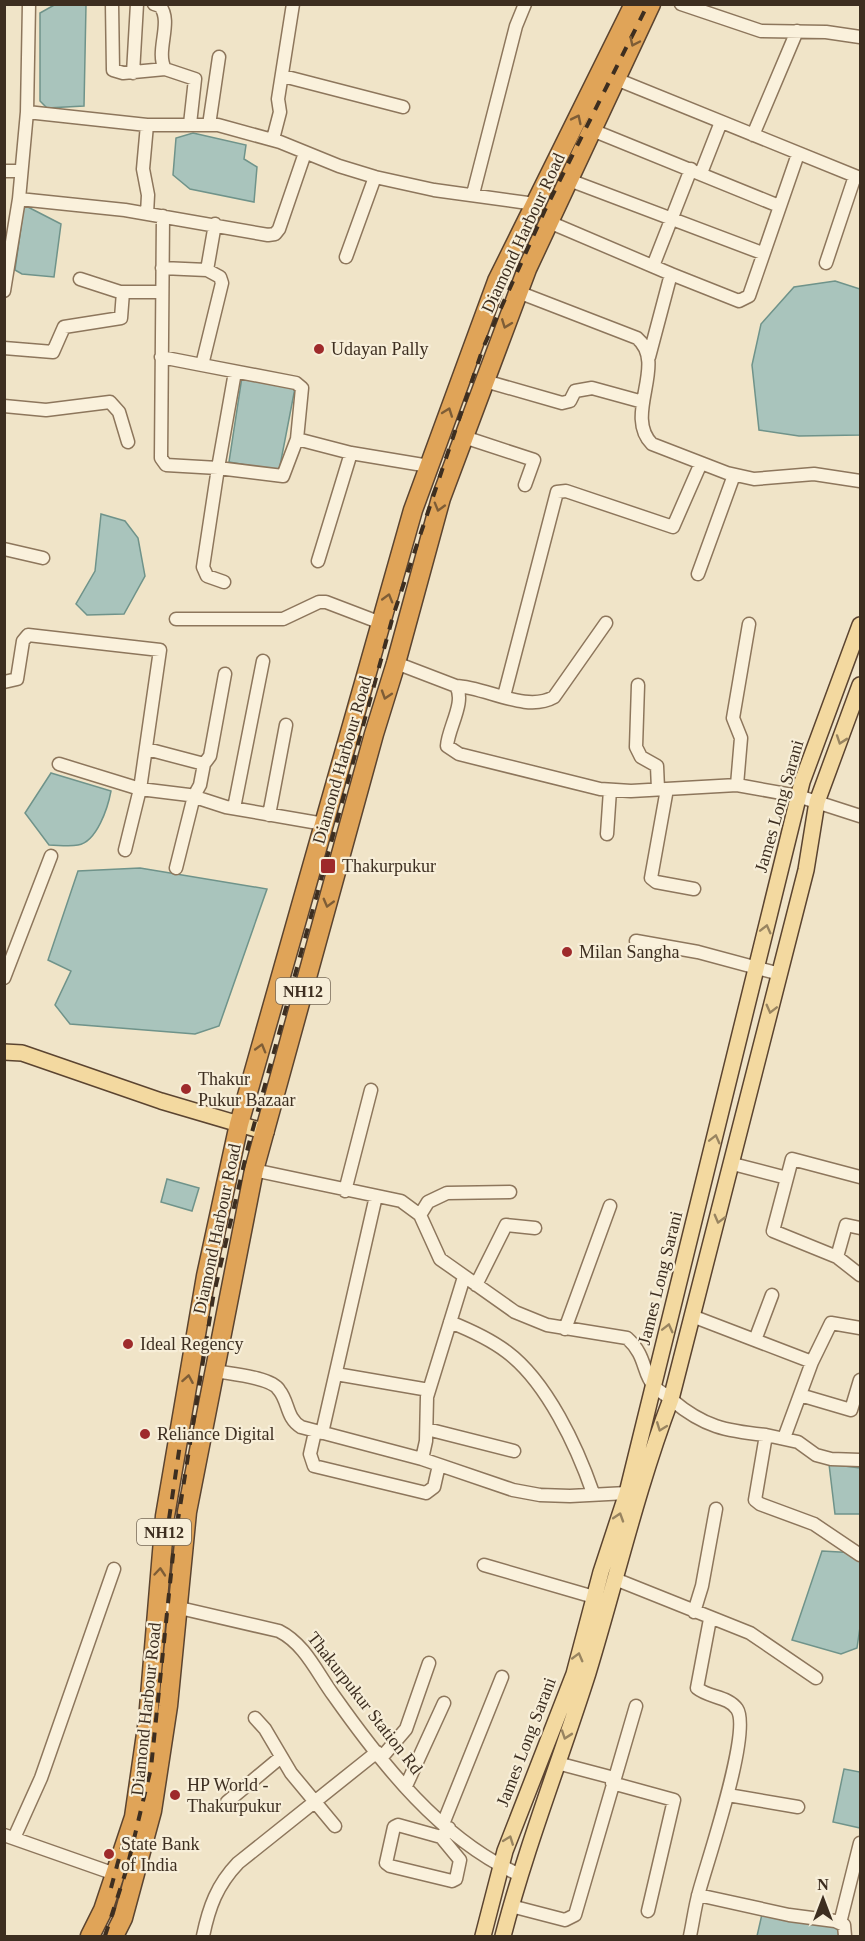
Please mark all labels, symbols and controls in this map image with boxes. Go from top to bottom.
one-way arrow [629,35,641,46]
one-way arrow [570,114,581,125]
street label: Diamond Harbour Road [477,150,569,316]
one-way arrow [501,318,514,329]
place label: Udayan Pally [331,339,428,359]
marker: Udayan Pally [312,342,326,356]
one-way arrow [441,408,454,418]
one-way arrow [433,502,446,512]
one-way arrow [381,593,393,604]
street label: Diamond Harbour Road [308,674,376,846]
one-way arrow [381,689,394,700]
one-way arrow [836,734,849,745]
street label: James Long Sarani [751,737,807,875]
place label: Thakurpukur [342,856,436,876]
marker: Thakurpukur [319,857,337,875]
one-way arrow [323,897,335,908]
one-way arrow [758,924,771,934]
place label: Milan Sangha [579,942,680,962]
marker: Milan Sangha [560,945,574,959]
road number: NH12 [276,978,330,1004]
one-way arrow [766,1004,779,1014]
one-way arrow [254,1043,266,1054]
place label: Thakur Pukur Bazaar [198,1069,295,1110]
marker: Thakur Pukur Bazaar [179,1082,193,1096]
one-way arrow [707,1134,720,1144]
street label: Diamond Harbour Road [189,1142,245,1316]
street label: James Long Sarani [634,1209,686,1347]
one-way arrow [713,1214,726,1224]
one-way arrow [661,1323,674,1333]
place label: Ideal Regency [140,1334,243,1354]
marker: Ideal Regency [121,1337,135,1351]
one-way arrow [182,1375,194,1384]
one-way arrow [655,1421,668,1431]
place label: Reliance Digital [157,1424,274,1444]
marker: Reliance Digital [138,1427,152,1441]
one-way arrow [612,1512,624,1523]
road number: NH12 [137,1519,191,1545]
one-way arrow [153,1568,166,1577]
street label: Diamond Harbour Road [127,1621,165,1797]
street label: Thakurpukur Station Rd [303,1628,427,1778]
one-way arrow [571,1652,583,1663]
street label: James Long Sarani [492,1674,560,1810]
one-way arrow [561,1729,574,1740]
place label: HP World - Thakurpukur [187,1775,281,1816]
marker: HP World - Thakurpukur [168,1788,182,1802]
place label: State Bank of India [121,1834,200,1875]
one-way arrow [502,1835,515,1845]
marker: State Bank of India [102,1847,116,1861]
north arrow [793,1869,853,1929]
text: N [817,1876,829,1893]

